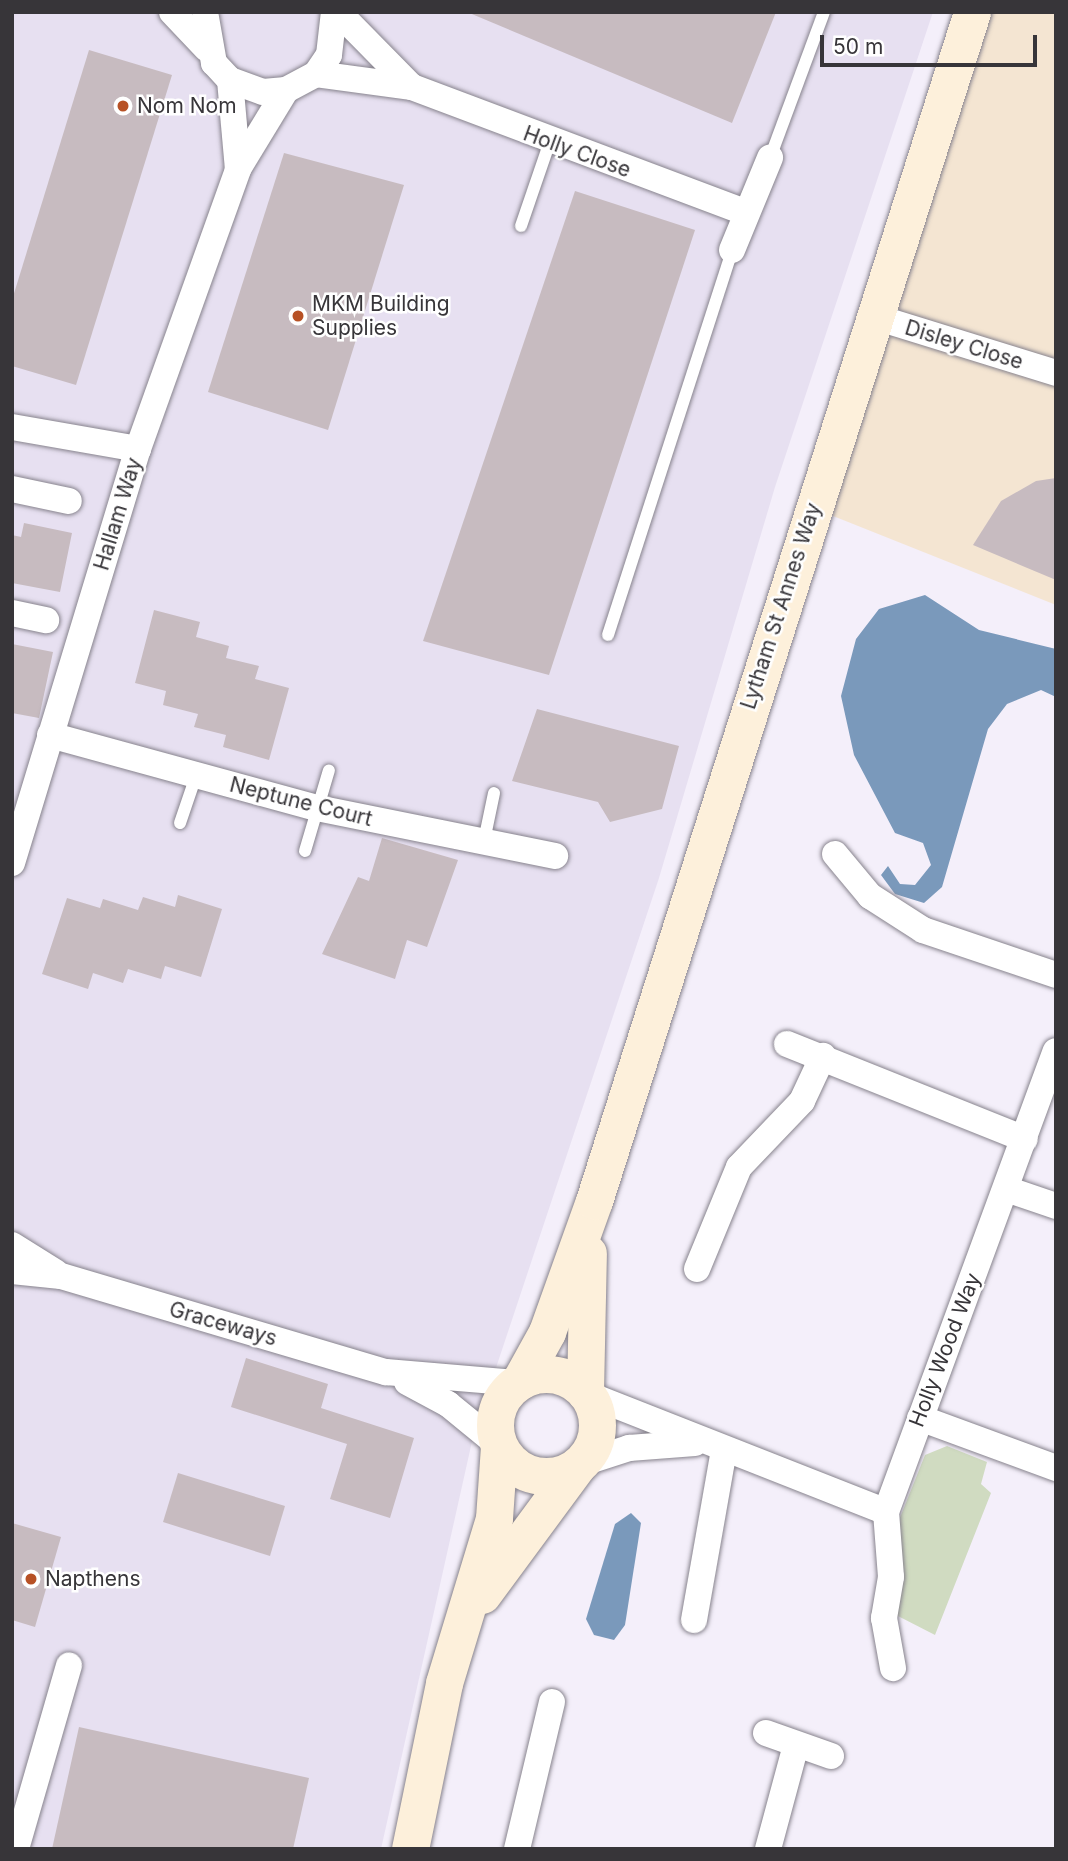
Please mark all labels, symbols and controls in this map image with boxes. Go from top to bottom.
scale bar [823,21,1040,65]
text: 50 m [833,34,883,59]
place label: Nom Nom [137,93,237,119]
marker: Nom Nom [115,98,131,114]
street label: Holly Close [520,121,634,183]
place label: MKM Building Supplies [312,291,450,341]
marker: MKM Building Supplies [290,308,306,324]
street label: Disley Close [902,315,1026,375]
street label: Hallam Way [89,455,147,573]
street label: Lytham St Annes Way [736,500,826,712]
street label: Neptune Court [227,772,375,832]
street label: Holly Wood Way [904,1270,986,1430]
street label: Graceways [166,1297,280,1351]
place label: Napthens [45,1566,140,1592]
marker: Napthens [23,1571,39,1587]

